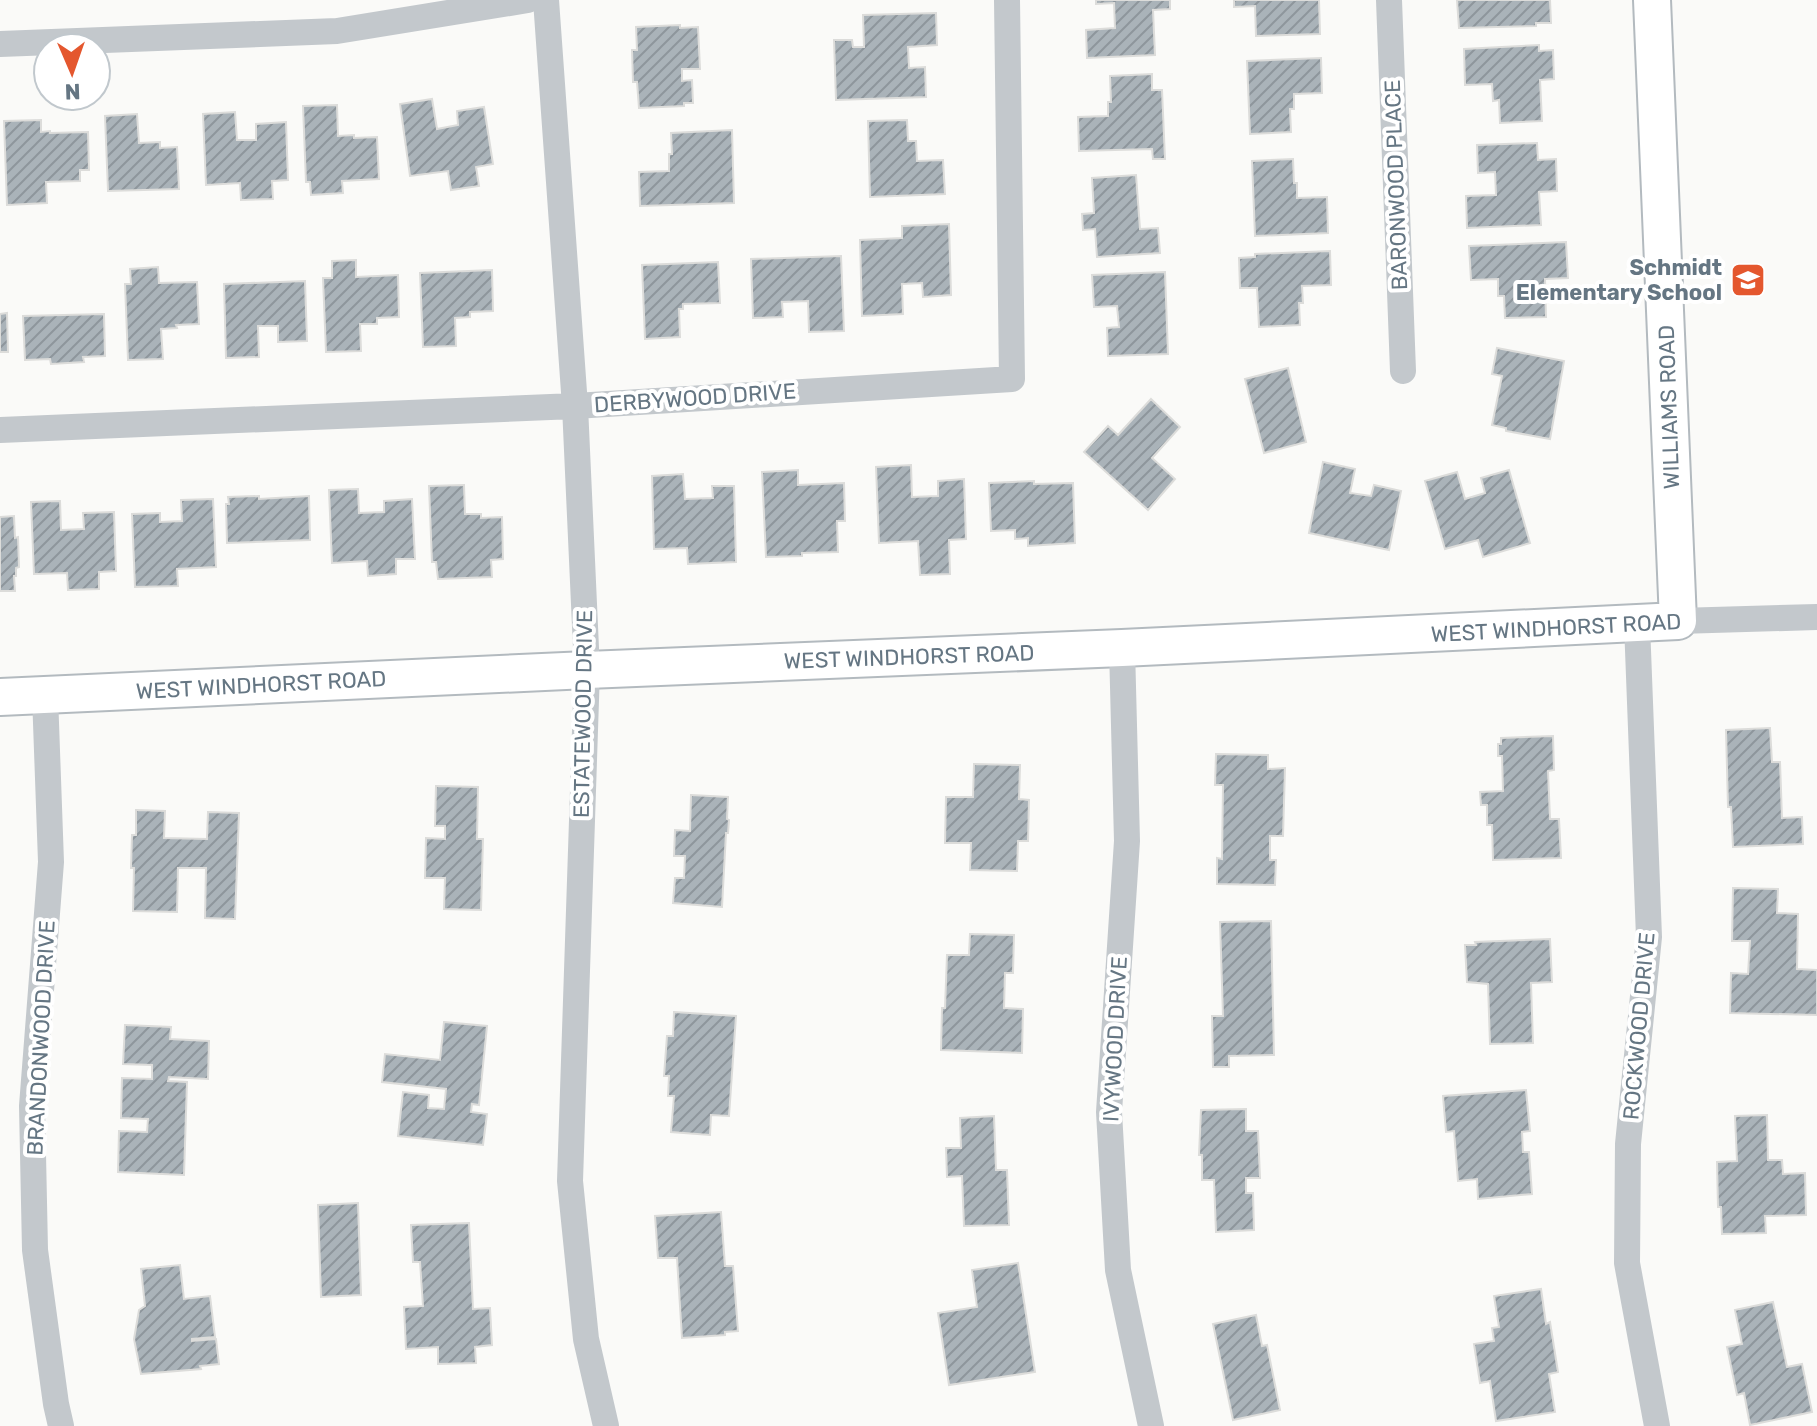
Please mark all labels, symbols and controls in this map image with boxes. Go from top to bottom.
north arrow [32,32,112,112]
text: N [64,78,81,105]
street label: BARONWOOD PLACE [1379,79,1413,291]
place label: Schmidt Elementary School [1516,254,1722,306]
school or university icon: Schmidt Elementary School [1729,261,1767,299]
street label: WILLIAMS ROAD [1653,324,1685,490]
street label: DERBYWOOD DRIVE [593,377,797,419]
street label: WEST WINDHORST ROAD [1430,608,1682,648]
street label: ESTATEWOOD DRIVE [568,610,598,818]
street label: WEST WINDHORST ROAD [783,639,1035,675]
street label: WEST WINDHORST ROAD [135,665,387,705]
street label: BRANDONWOOD DRIVE [21,920,61,1156]
street label: ROCKWOOD DRIVE [1617,931,1661,1121]
street label: IVYWOOD DRIVE [1097,956,1133,1122]

